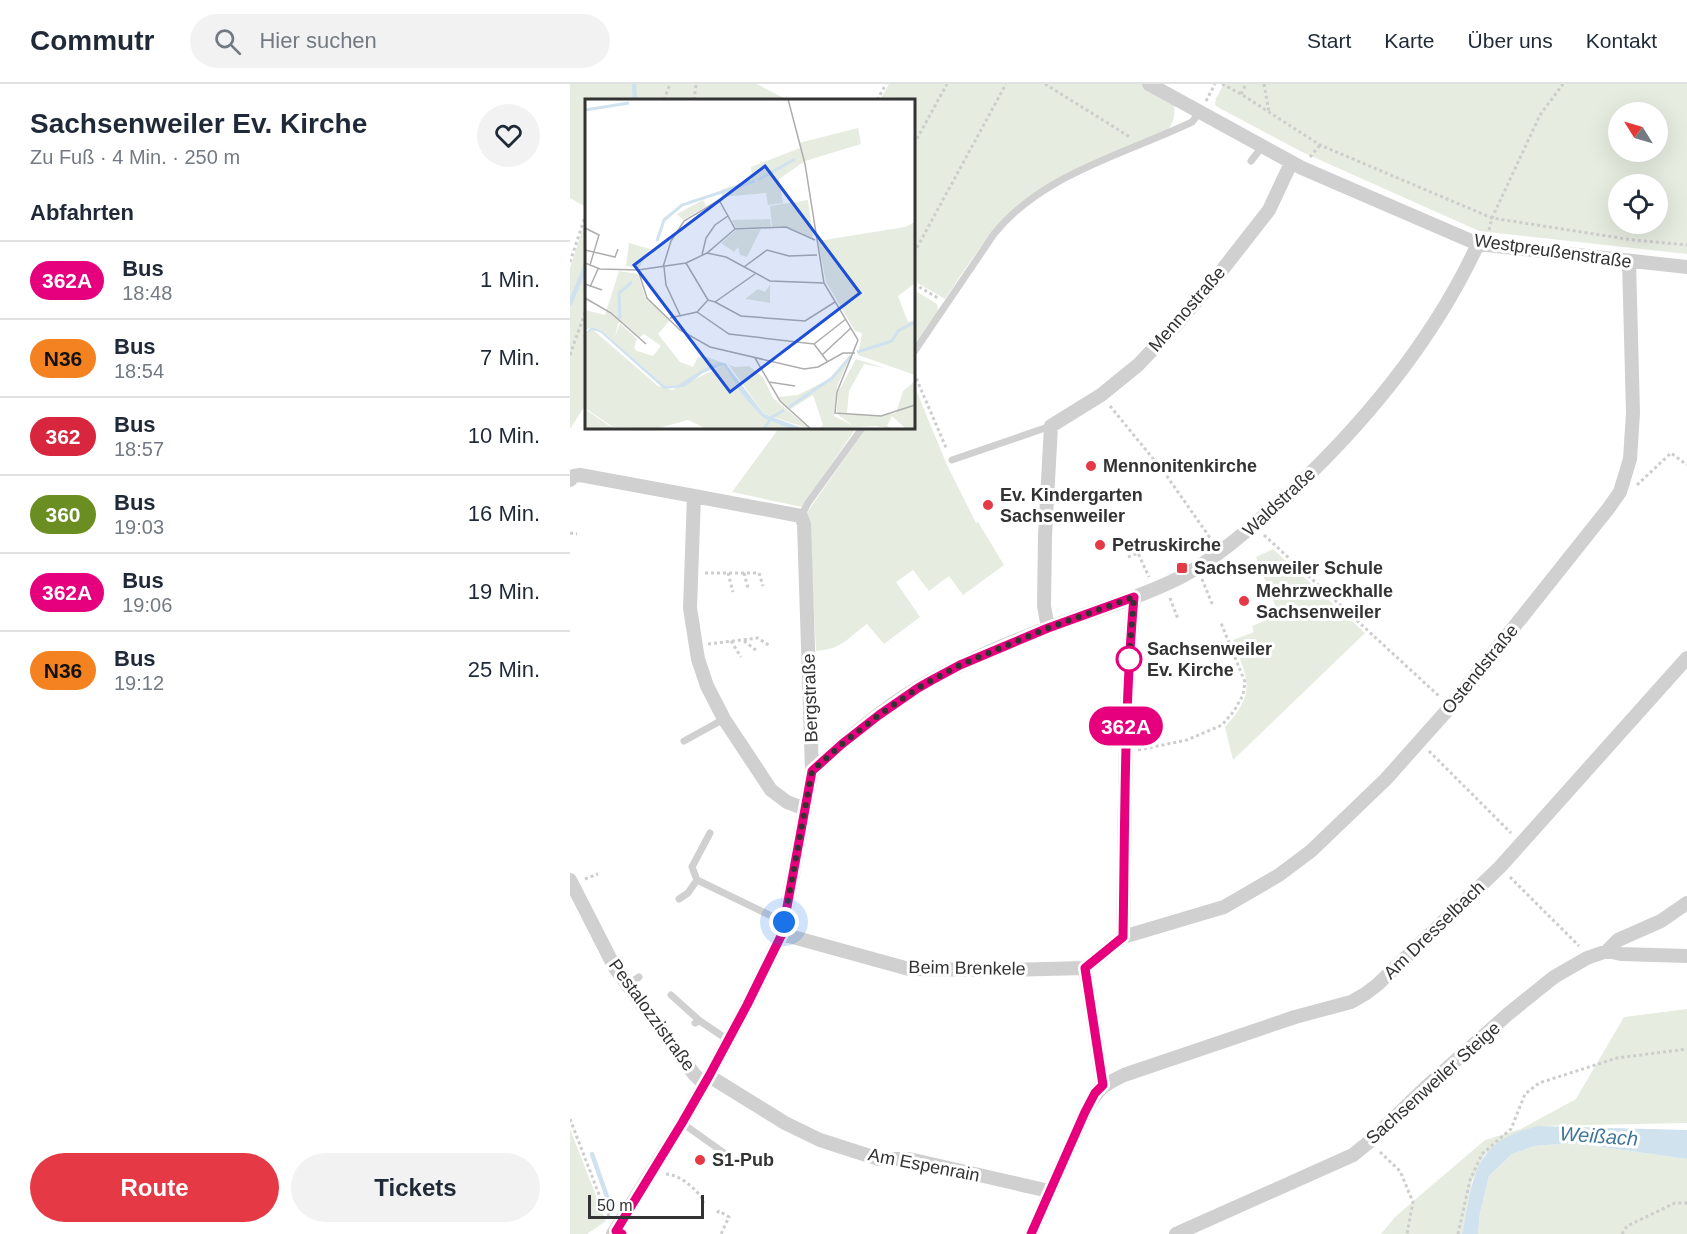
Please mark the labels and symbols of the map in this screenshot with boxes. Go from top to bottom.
inset map [585,99,915,429]
north arrow [1608,102,1668,162]
street label: Westpreußenstraße [1473,230,1633,272]
street label: Mennostraße [1145,262,1229,356]
place label: Mennonitenkirche [1103,456,1257,476]
marker: Mennonitenkirche [1084,459,1098,473]
street label: Waldstraße [1239,464,1319,540]
place label: Ev. Kindergarten Sachsenweiler [1000,485,1143,526]
marker: Ev. Kindergarten Sachsenweiler [981,498,995,512]
place label: Petruskirche [1112,535,1221,555]
marker: Petruskirche [1093,538,1107,552]
place label: Sachsenweiler Schule [1194,558,1383,578]
marker: Sachsenweiler Schule [1175,561,1189,575]
place label: Mehrzweckhalle Sachsenweiler [1256,581,1393,622]
marker: Mehrzweckhalle Sachsenweiler [1237,594,1251,608]
street label: Ostendstraße [1438,620,1522,718]
place label: Sachsenweiler Ev. Kirche [1147,639,1272,680]
marker: Sachsenweiler Ev. Kirche [1116,646,1142,672]
street label: Bergstraße [798,653,822,743]
line badge: 362A [1084,706,1168,746]
street label: Am Dresselbach [1380,877,1488,983]
your location [769,907,799,937]
street label: Pestalozzistraße [605,955,699,1075]
street label: Beim Brenkele [908,957,1026,979]
street label: Sachsenweiler Steige [1362,1018,1504,1148]
water label: Weißach [1559,1122,1639,1150]
street label: Am Espenrain [867,1144,981,1186]
place label: S1-Pub [712,1150,774,1170]
marker: S1-Pub [693,1153,707,1167]
scale bar [588,1192,704,1220]

